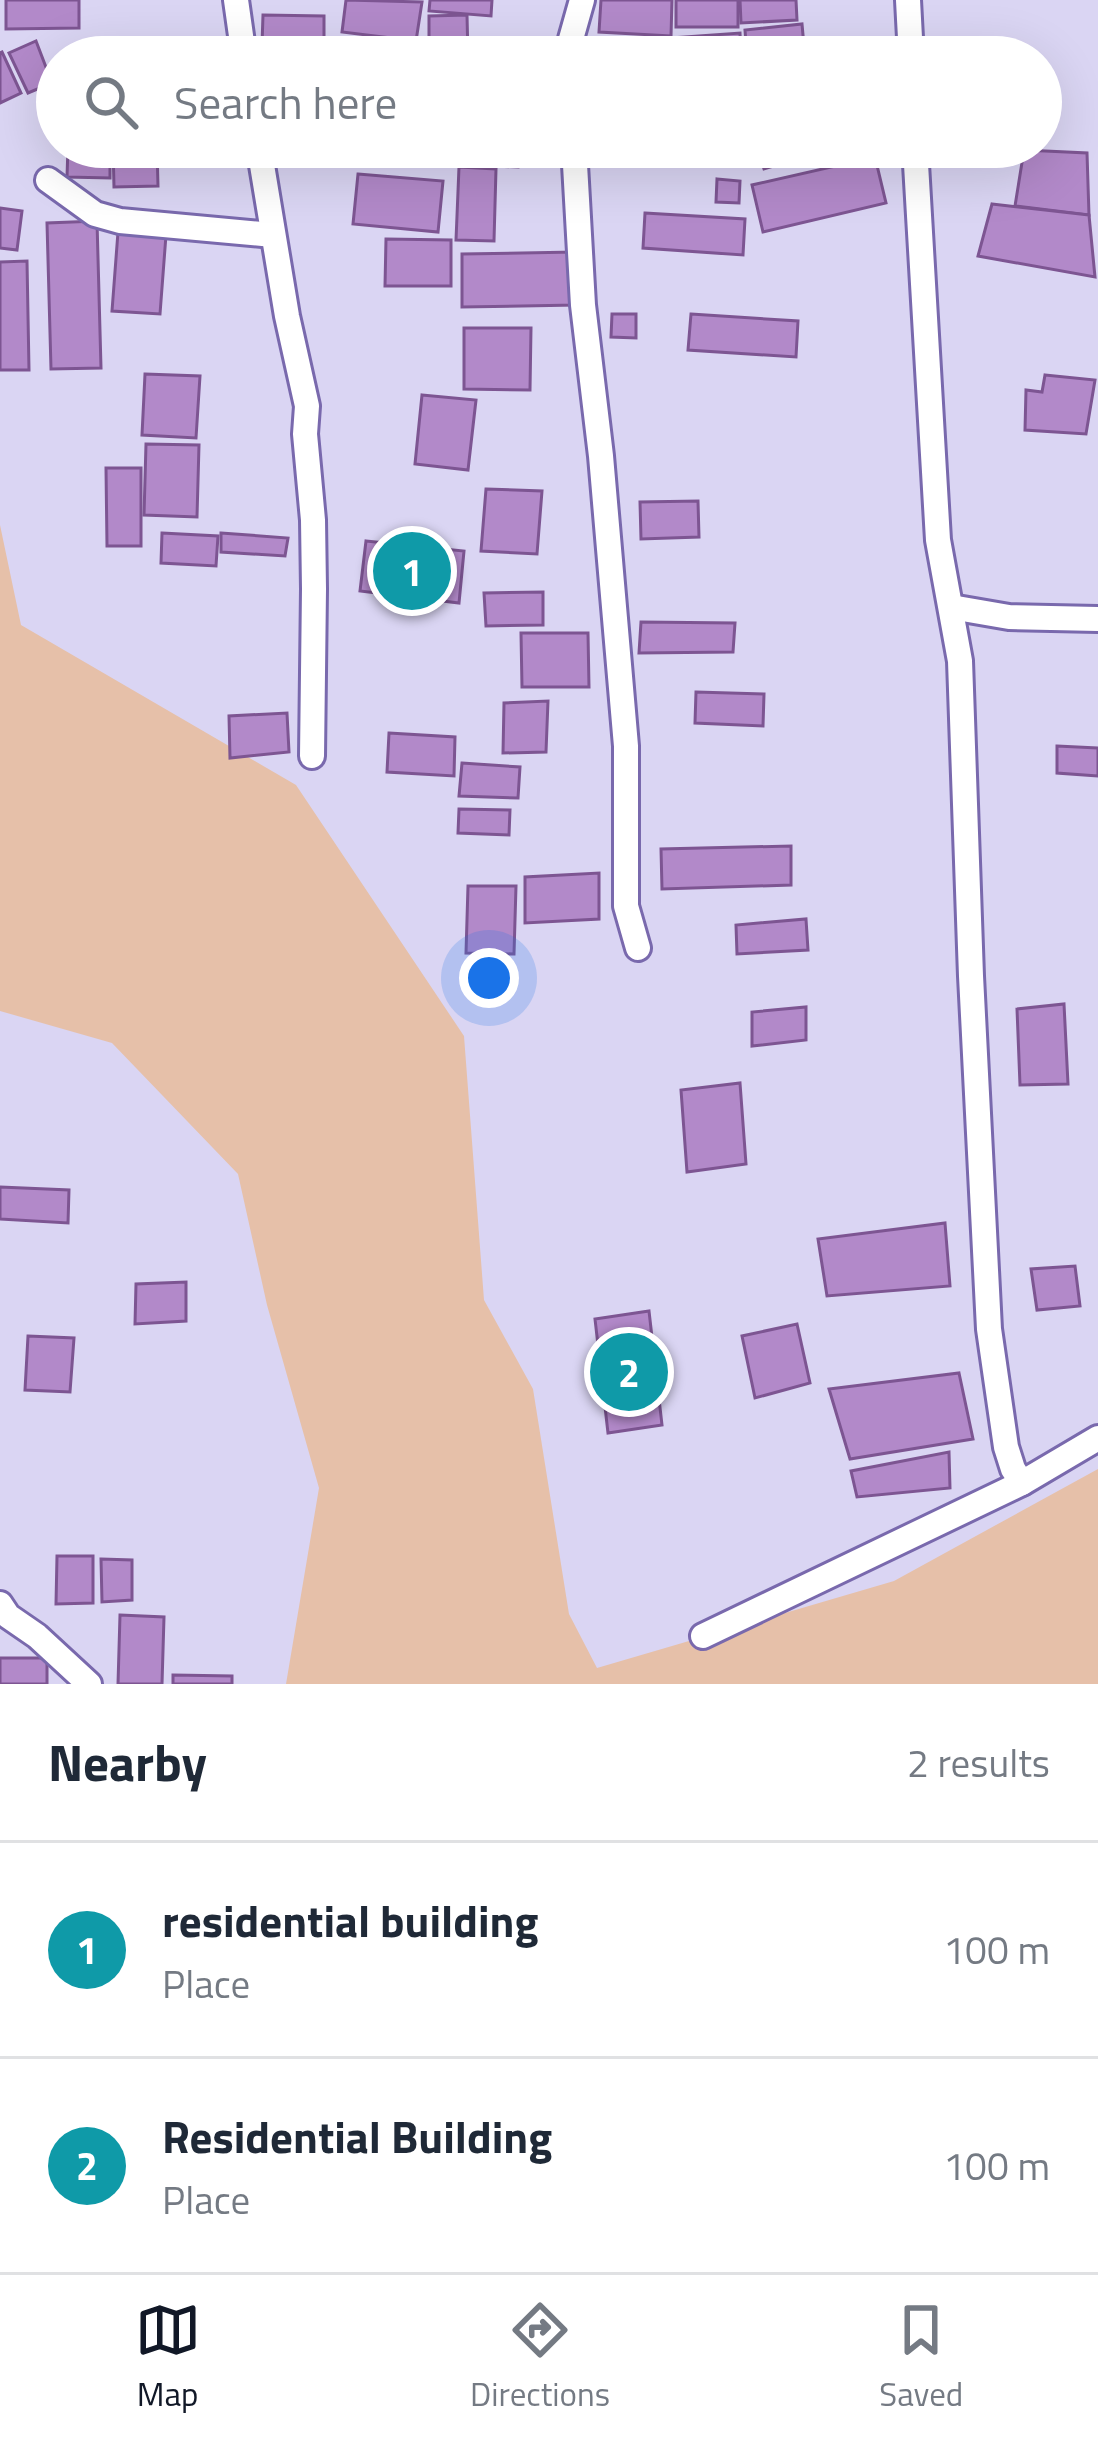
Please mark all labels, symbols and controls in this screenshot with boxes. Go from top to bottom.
search box [36,36,1062,168]
text: Search here [174,68,397,136]
icon: search [78,69,144,135]
pin: 1 [373,526,451,616]
your location [459,948,519,1008]
pin: 2 [590,1327,668,1417]
text: Nearby [48,1723,207,1801]
text: 2 results [907,1733,1050,1792]
text: residential building [162,1886,538,1954]
text: 1 [76,1920,98,1979]
text: 100 m [943,1920,1050,1979]
text: Place [162,1954,250,2013]
text: Residential Building [162,2102,552,2170]
text: 2 [76,2136,98,2195]
text: 100 m [943,2136,1050,2195]
text: Place [162,2170,250,2229]
tab: Map [135,2297,201,2419]
tab: Directions [470,2297,610,2419]
tab: Saved [879,2297,963,2419]

